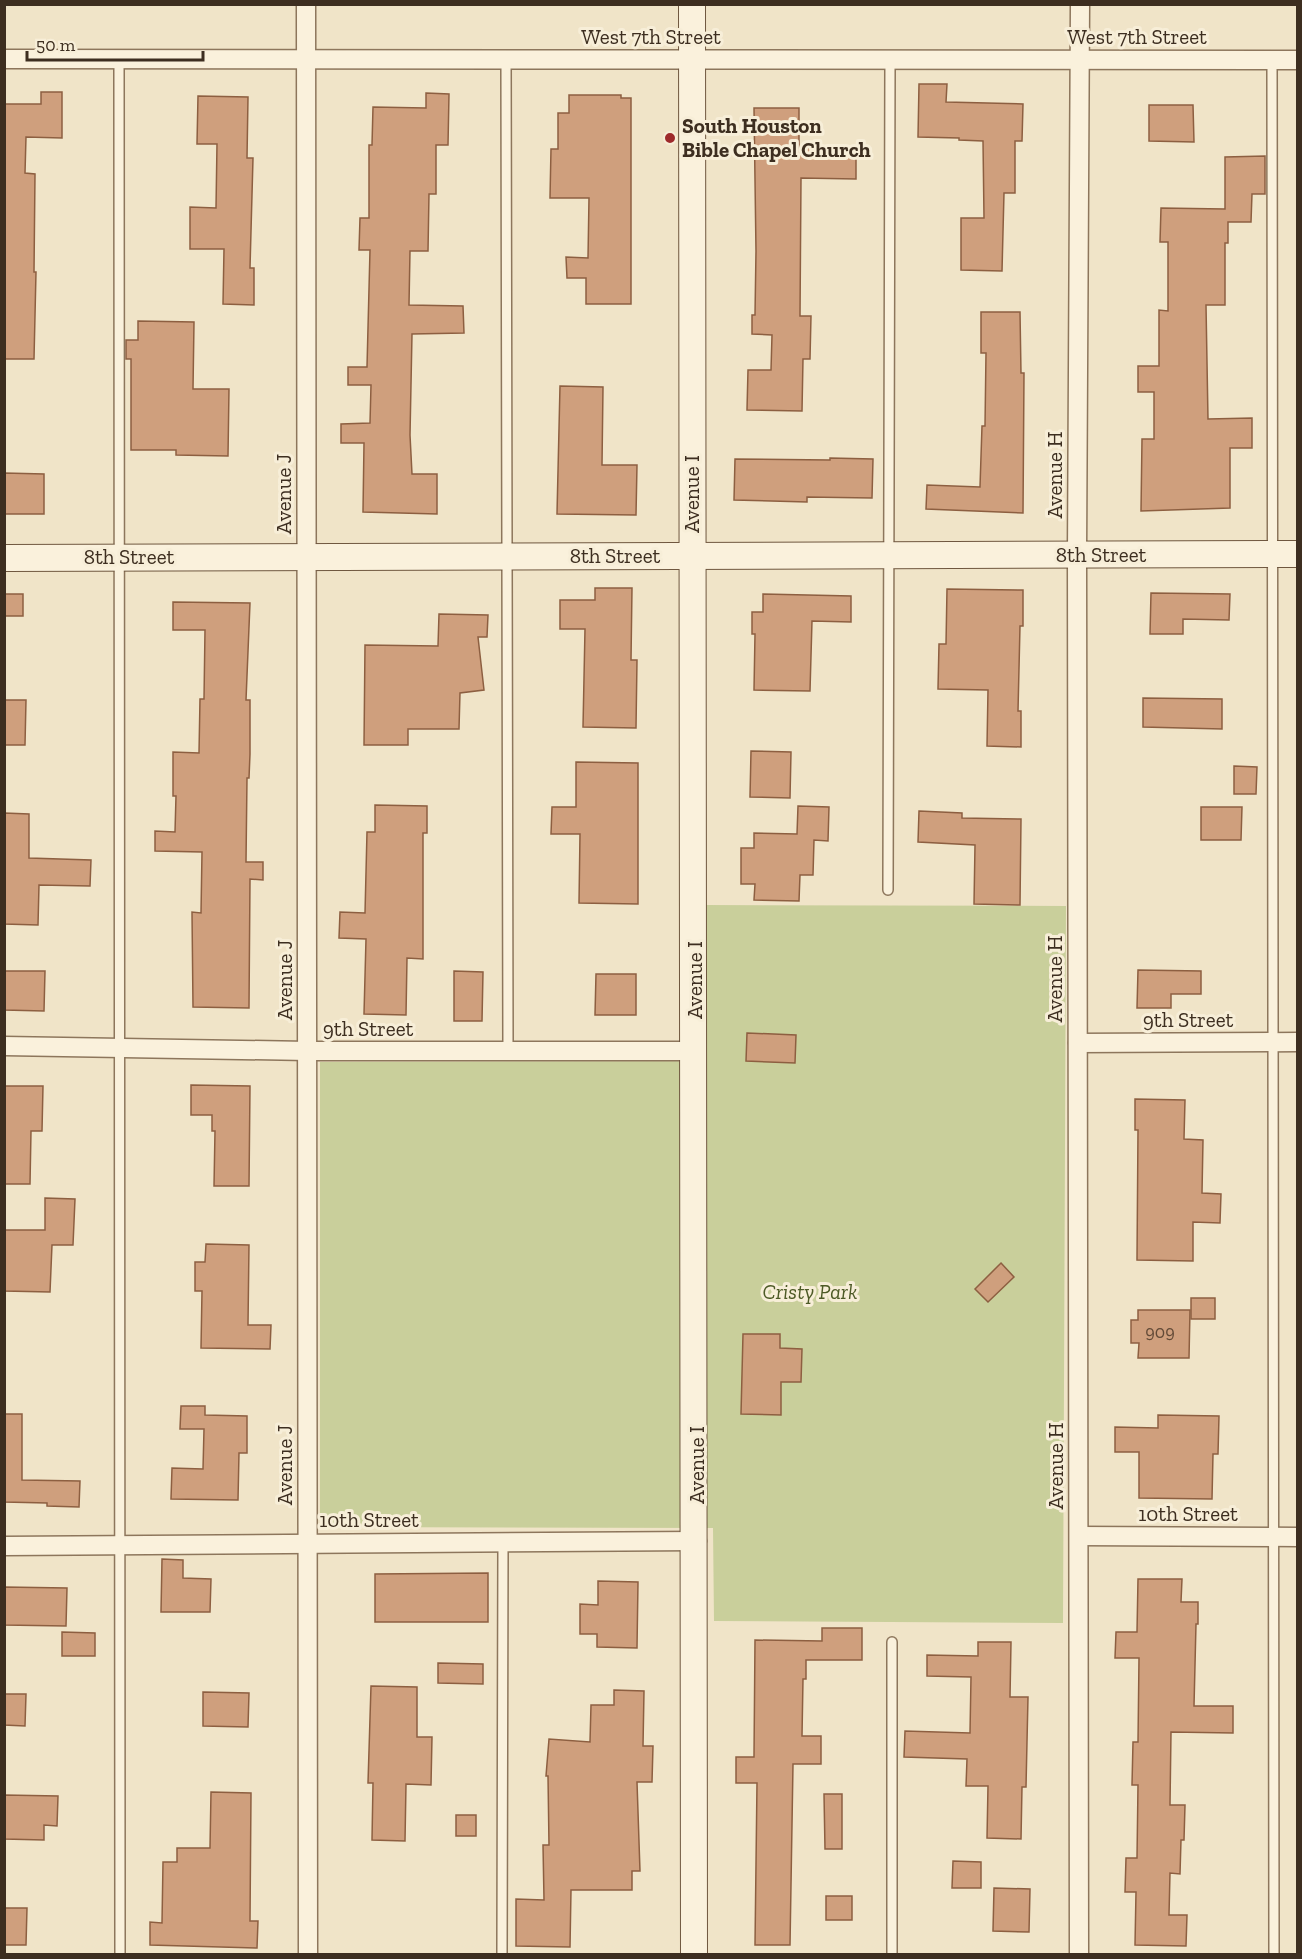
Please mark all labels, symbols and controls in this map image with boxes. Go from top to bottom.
scale bar [27,24,202,62]
street label: West 7th Street [581,24,721,49]
street label: West 7th Street [1067,24,1207,49]
text: 50 m [36,34,76,56]
place label: South Houston Bible Chapel Church [682,113,871,162]
marker: South Houston Bible Chapel Church [663,131,677,145]
street label: Avenue H [1042,431,1067,519]
street label: Avenue J [271,454,296,534]
street label: Avenue I [679,455,704,533]
street label: 8th Street [1056,542,1147,567]
street label: 8th Street [570,543,661,568]
street label: 8th Street [84,544,175,569]
street label: Avenue H [1042,935,1067,1023]
street label: Avenue J [272,940,297,1020]
street label: Avenue I [682,941,707,1019]
street label: 9th Street [1143,1007,1234,1032]
street label: 9th Street [323,1016,414,1041]
park label: Cristy Park [763,1279,857,1304]
house number: 909 [1145,1321,1175,1343]
street label: Avenue H [1043,1422,1068,1510]
street label: Avenue J [272,1425,297,1505]
street label: Avenue I [684,1426,709,1504]
street label: 10th Street [1138,1501,1238,1526]
street label: 10th Street [319,1507,419,1532]

